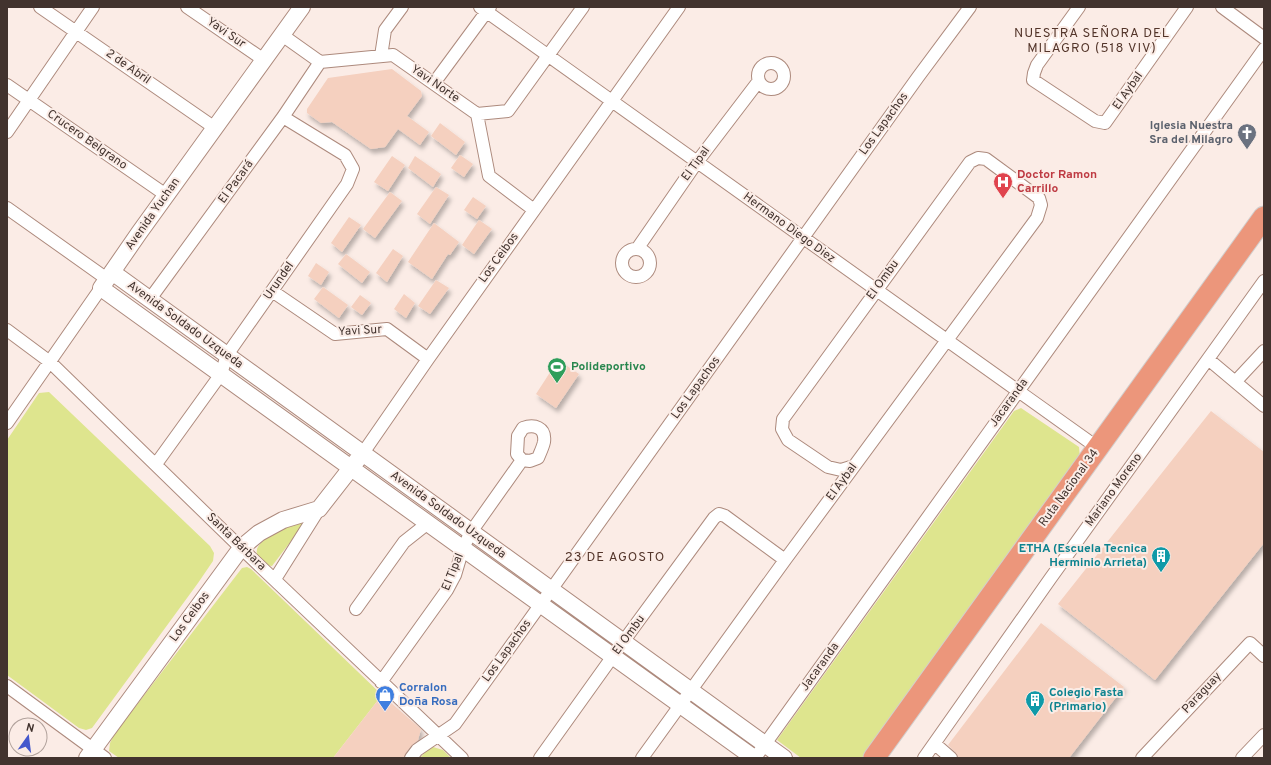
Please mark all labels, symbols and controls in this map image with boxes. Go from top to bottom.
street label: Yavi Sur [203,14,249,52]
district label: NUESTRA SEÑORA DEL MILAGRO (518 VIV) [1014,25,1170,57]
street label: 2 de Abril [102,46,154,88]
street label: Yavi Norte [407,61,463,107]
street label: El Aybal [1109,69,1147,113]
street label: Los Lapachos [856,90,912,158]
street label: Crucero Belgrano [44,106,131,174]
place label: Iglesia Nuestra Sra del Milagro [1149,118,1233,148]
church icon: Iglesia Nuestra Sra del Milagro [1236,122,1258,150]
street label: El Tipal [678,143,714,185]
street label: El Pacará [215,157,257,207]
place label: Doctor Ramon Carrillo [1017,167,1097,197]
hospital icon: Doctor Ramon Carrillo [992,171,1014,199]
street label: Avenida Yuchan [122,175,184,253]
street label: Hermano Diego Diez [740,189,838,267]
street label: Los Ceibos [475,230,523,286]
street label: El Ombu [863,257,903,303]
street label: Urundel [260,259,298,303]
street label: Avenida Soldado Uzqueda [124,278,246,372]
street label: Yavi Sur [338,322,383,340]
street label: Los Lapachos [668,354,724,422]
sports icon: Polideportivo [546,356,568,384]
place label: Polideportivo [571,359,646,375]
street label: Jacaranda [986,376,1032,430]
street label: Ruta Nacional 34 [1035,446,1103,530]
street label: Mariano Moreno [1082,450,1146,530]
street label: El Aybal [823,460,861,504]
street label: Avenida Soldado Uzqueda [387,468,509,562]
street label: Santa Bárbara [203,510,269,574]
place label: ETHA (Escuela Tecnica Herminio Arrieta) [1019,541,1147,571]
building icon: ETHA (Escuela Tecnica Herminio Arrieta) [1150,545,1172,573]
district label: 23 DE AGOSTO [565,550,665,566]
street label: El Tipal [438,551,468,593]
street label: Los Ceibos [166,589,214,645]
street label: El Ombu [609,612,649,658]
street label: Los Lapachos [479,617,535,685]
street label: Jacaranda [797,640,843,694]
street label: Paraguay [1179,669,1225,717]
place label: Corralon Doña Rosa [399,680,458,710]
shop icon: Corralon Doña Rosa [374,684,396,712]
place label: Colegio Fasta (Primario) [1049,685,1124,715]
building icon: Colegio Fasta (Primario) [1024,689,1046,717]
north arrow [8,717,48,757]
text: N [25,721,36,736]

